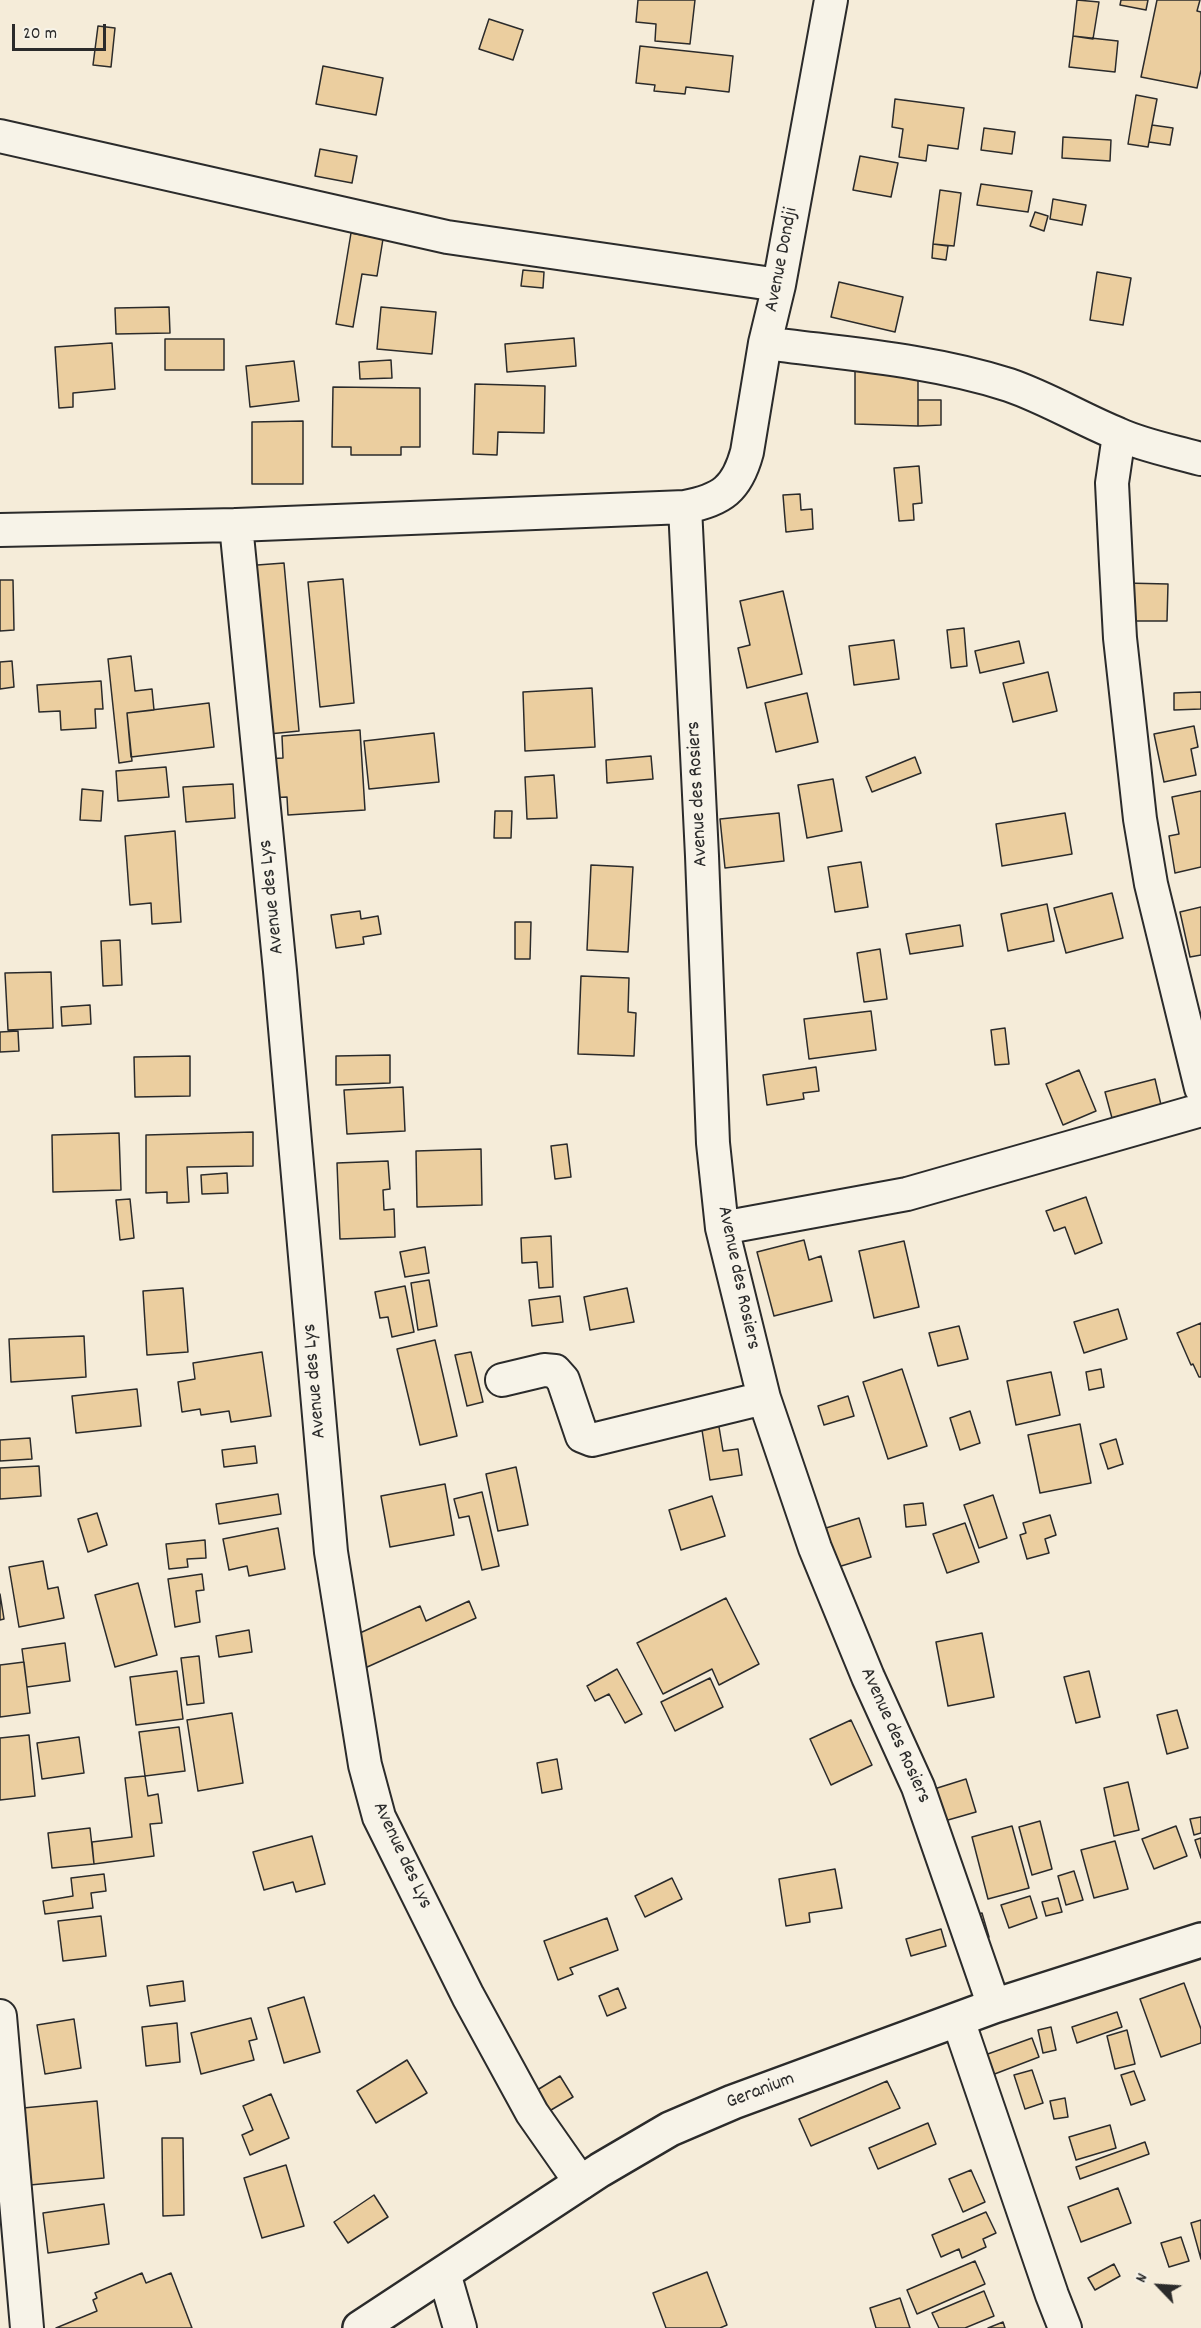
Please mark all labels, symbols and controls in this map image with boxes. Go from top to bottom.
scale bar [15,12,110,50]
text: 20 m [23,22,57,47]
street label: Avenue Dondji [761,206,805,314]
street label: Avenue des Rosiers [683,721,715,867]
street label: Avenue des Lys [255,838,291,956]
street label: Avenue des Rosiers [710,1204,764,1352]
street label: Avenue des Lys [299,1323,333,1439]
street label: Avenue des Rosiers [853,1665,935,1807]
street label: Avenue des Lys [366,1799,436,1913]
street label: Geranium [724,2068,798,2116]
north arrow [1129,2256,1189,2316]
text: N [1130,2270,1154,2287]

